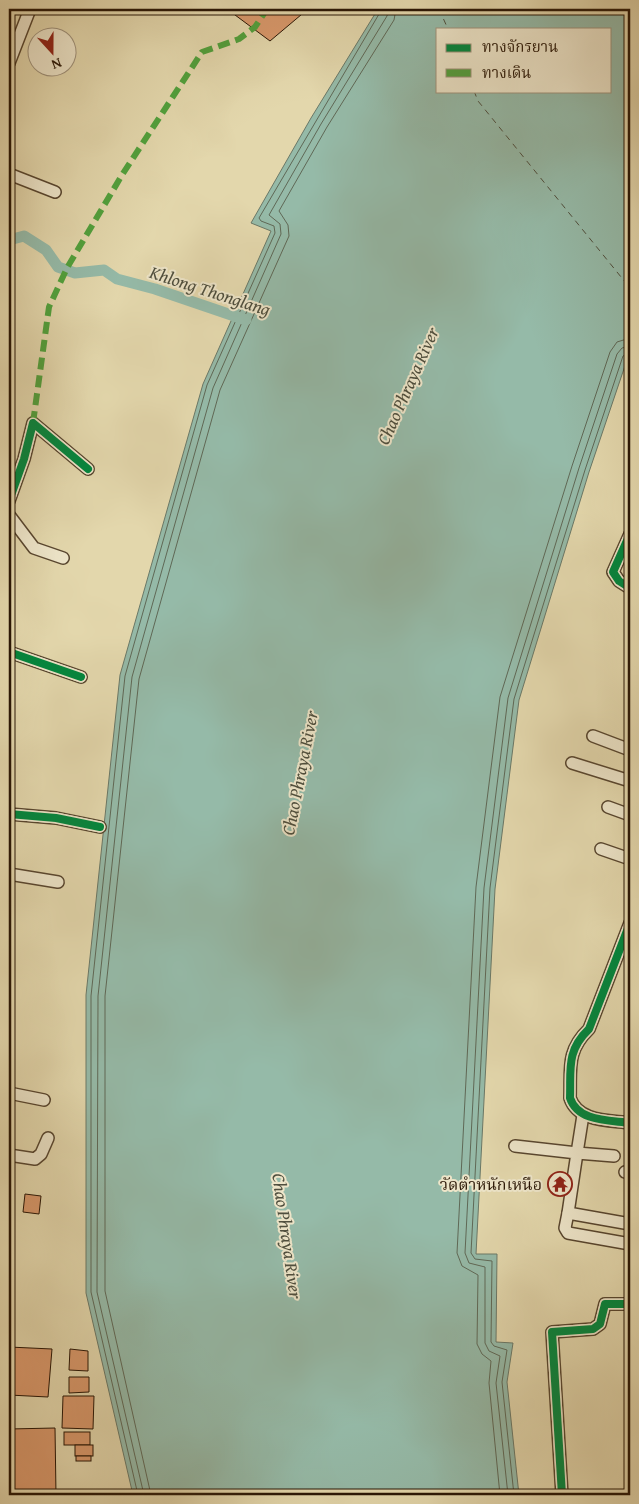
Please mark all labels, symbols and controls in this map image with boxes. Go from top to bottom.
north arrow [28,28,78,78]
legend [436,28,612,92]
text: ทางจักรยาน [482,36,558,57]
text: N [48,53,65,75]
text: ทางเดิน [482,62,531,83]
water label: Khlong Thonglang [145,258,274,323]
water label: Chao Phraya River [370,321,446,449]
water label: Chao Phraya River [274,707,325,837]
temple icon: วัดตำหนักเหนือ [547,1171,573,1197]
water label: Chao Phraya River [265,1172,310,1302]
place label: วัดตำหนักเหนือ [440,1172,542,1196]

